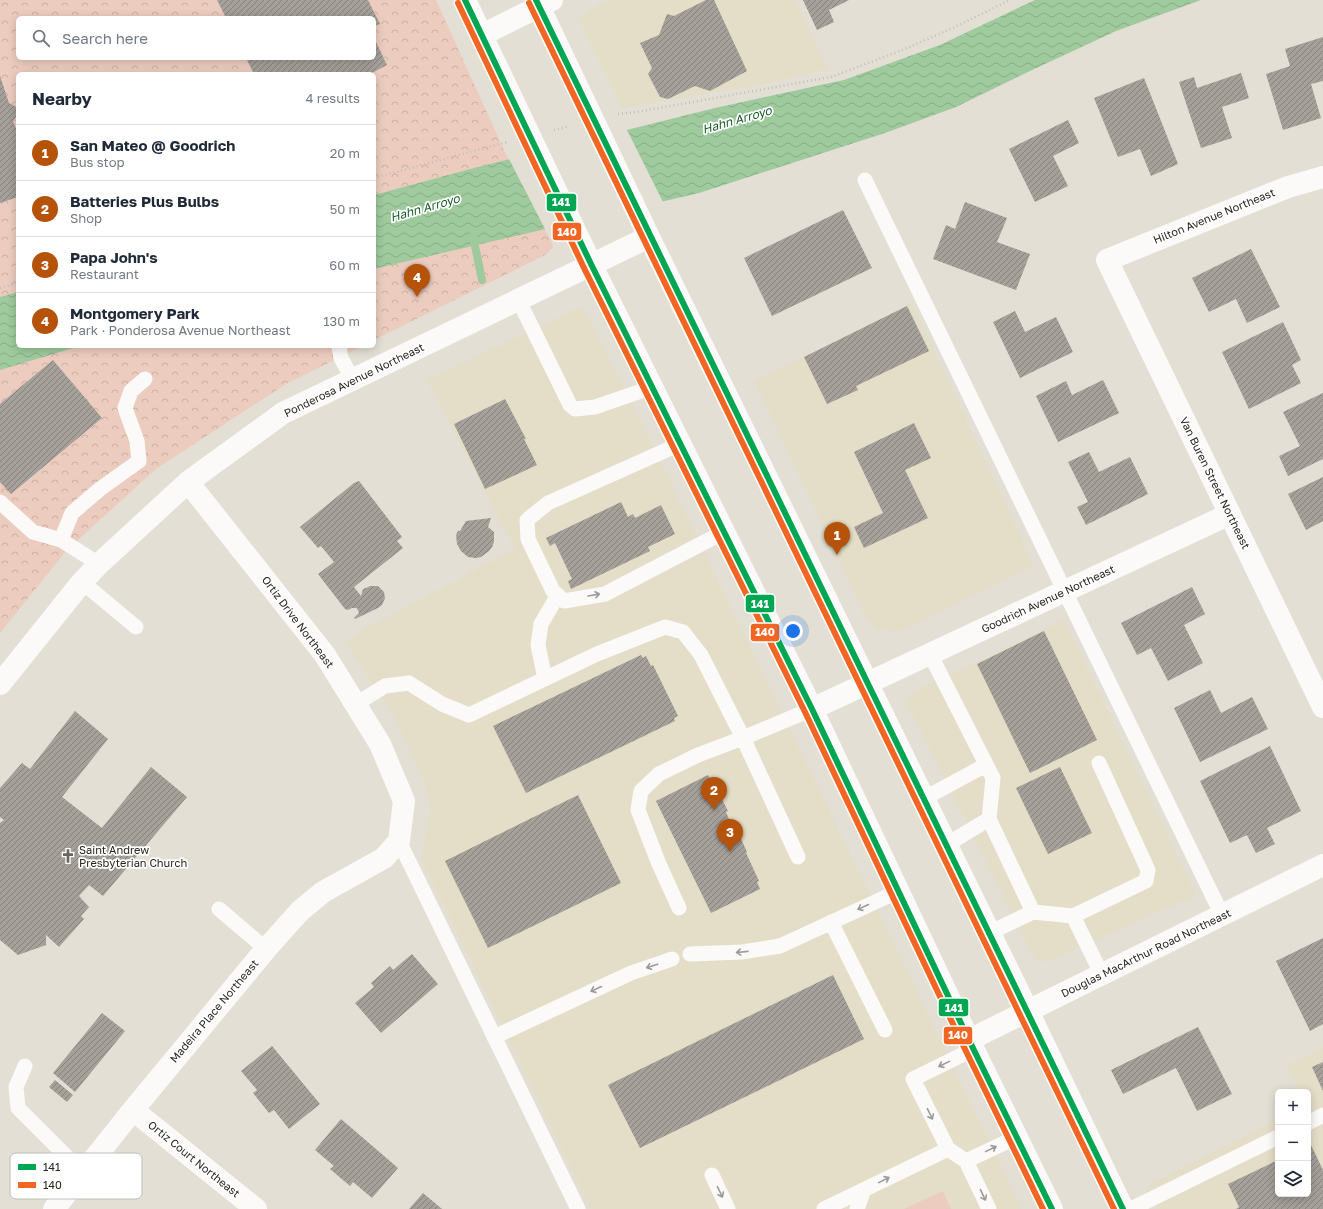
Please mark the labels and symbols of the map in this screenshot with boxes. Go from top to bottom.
water label: Hahn Arroyo [700,102,774,137]
street label: Hilton Avenue Northeast [1151,185,1277,246]
water label: Hahn Arroyo [388,190,462,225]
line badge: 141 [546,193,577,212]
text: 141 [552,195,570,208]
line badge: 140 [552,222,582,241]
text: 140 [557,225,577,238]
pin: 4 [404,264,430,297]
street label: Ponderosa Avenue Northeast [282,340,426,419]
street label: Van Buren Street Northeast [1178,415,1253,551]
pin: 1 [824,522,850,555]
street label: Goodrich Avenue Northeast [979,562,1116,635]
street label: Ortiz Drive Northeast [260,573,337,670]
one-way arrow [587,591,600,599]
line badge: 141 [745,594,775,613]
text: 141 [751,597,769,610]
your location [783,621,803,641]
line badge: 140 [750,623,780,642]
text: 140 [755,625,775,638]
pin: 2 [701,777,727,810]
pin: 3 [717,819,743,852]
place label: Saint Andrew Presbyterian Church [79,843,187,869]
church icon: Saint Andrew Presbyterian Church [60,848,76,864]
one-way arrow [858,904,870,911]
street label: Douglas MacArthur Road Northeast [1059,906,1233,1000]
one-way arrow [736,948,749,955]
street label: Madeira Place Northeast [167,957,261,1065]
one-way arrow [645,963,658,970]
one-way arrow [590,986,602,993]
line badge: 141 [938,998,969,1017]
text: 141 [945,1001,963,1014]
line badge: 140 [943,1026,973,1045]
text: 140 [948,1028,968,1041]
one-way arrow [938,1061,950,1068]
one-way arrow [927,1107,934,1119]
street label: Ortiz Court Northeast [146,1118,243,1200]
one-way arrow [985,1145,997,1152]
legend [10,1153,142,1199]
text: 141 [43,1160,60,1173]
one-way arrow [878,1176,890,1183]
text: 140 [43,1178,62,1191]
one-way arrow [717,1186,724,1198]
one-way arrow [980,1189,987,1201]

